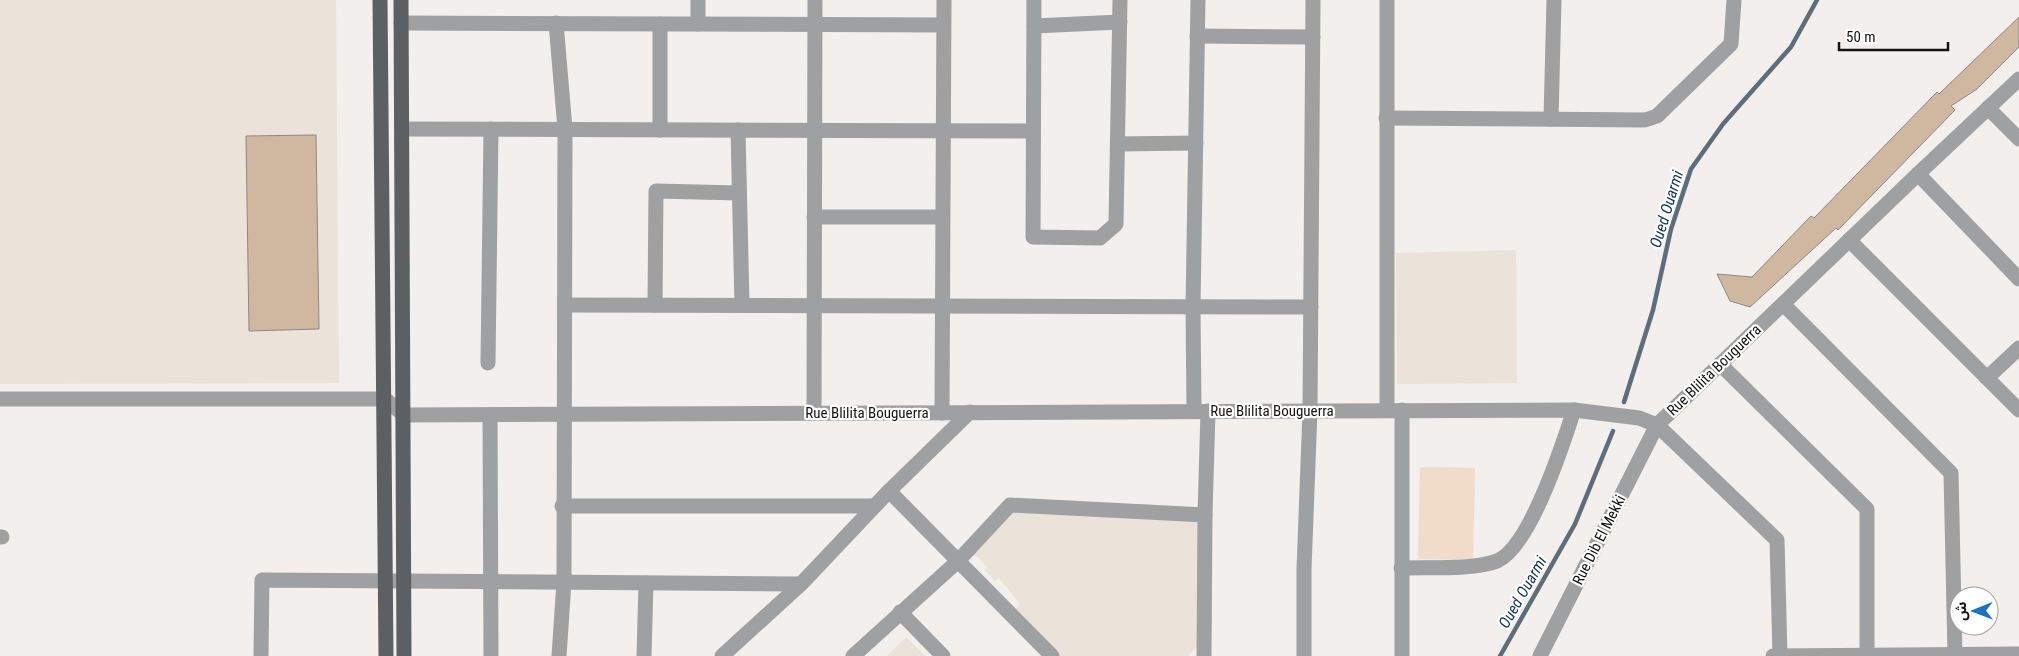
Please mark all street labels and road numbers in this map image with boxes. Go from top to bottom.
street label: Rue Blilita Bouguerra [1663,321,1765,419]
street label: Rue Blilita Bouguerra [1210,402,1334,420]
street label: Rue Blilita Bouguerra [805,404,929,422]
street label: Rue Dib El Mekki [1569,492,1629,588]

